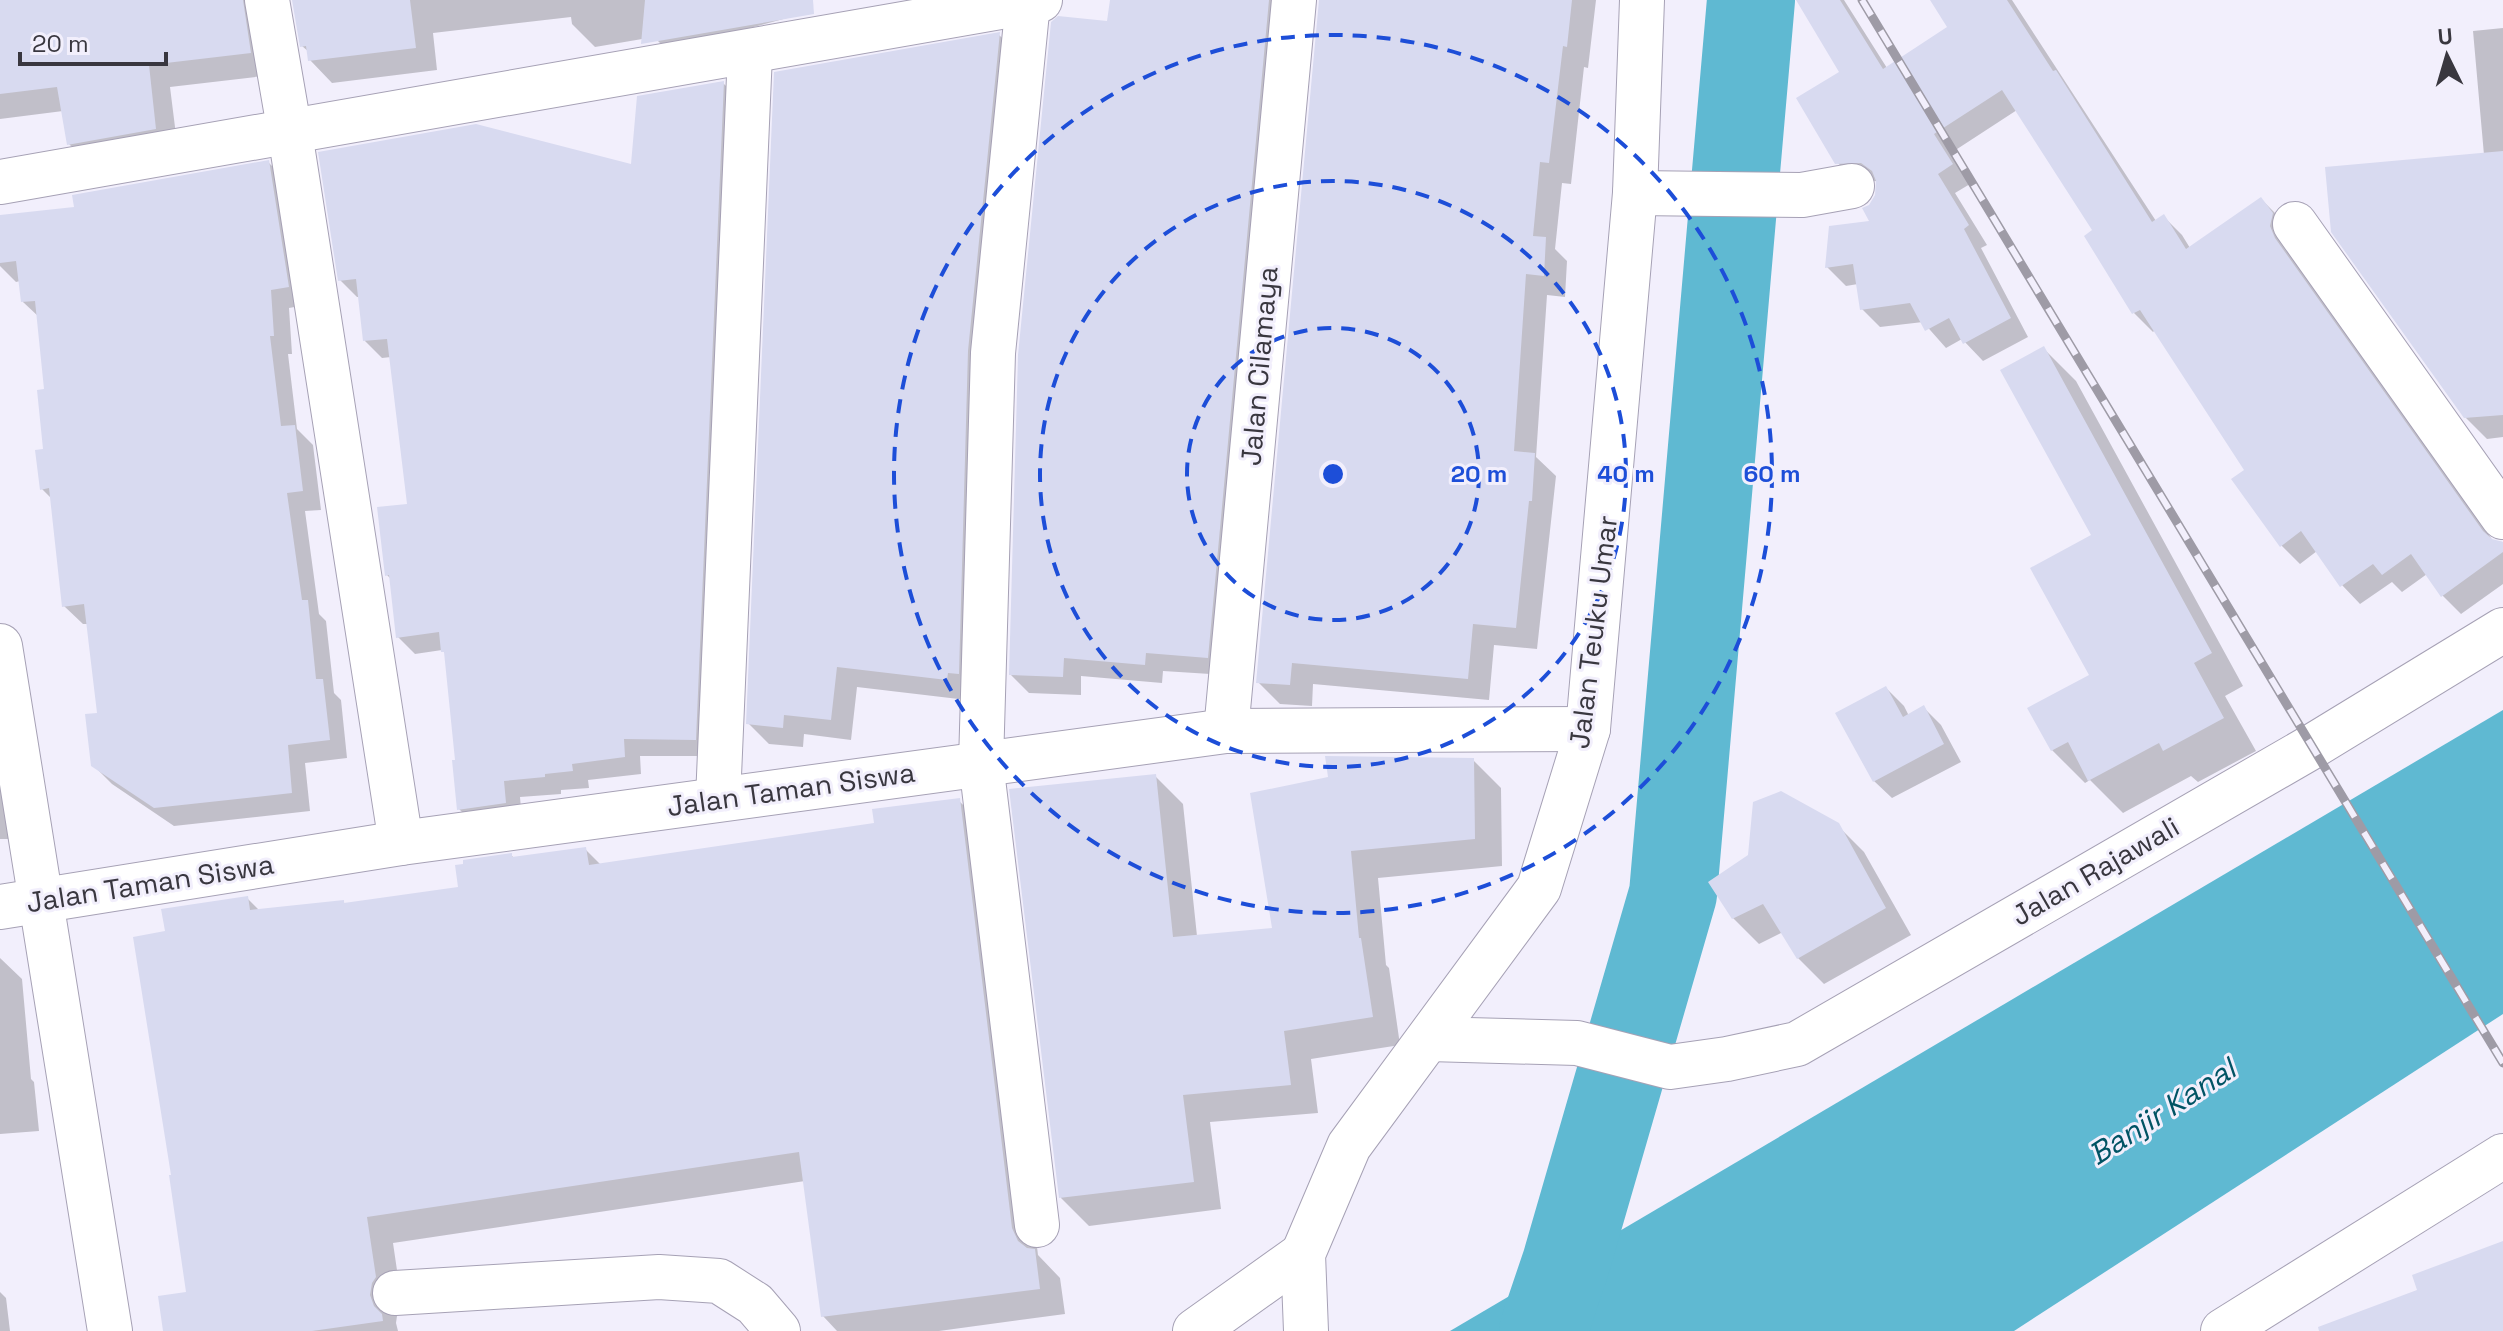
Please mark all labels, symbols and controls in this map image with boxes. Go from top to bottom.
scale bar [20,16,166,66]
north arrow [2407,16,2487,96]
text: U [2437,21,2454,51]
text: 20 m [32,28,89,59]
street label: Jalan Cilamaya [1232,265,1286,467]
text: 20 m [1451,458,1507,489]
text: 40 m [1597,458,1655,489]
text: 60 m [1744,458,1800,489]
centre of rings [1319,460,1347,488]
street label: Jalan Teuku Umar [1561,513,1625,751]
street label: Jalan Taman Siswa [665,754,917,824]
street label: Jalan Rajawali [2005,808,2185,934]
street label: Jalan Taman Siswa [24,846,276,920]
water label: Banjir Kanal [2081,1048,2246,1174]

